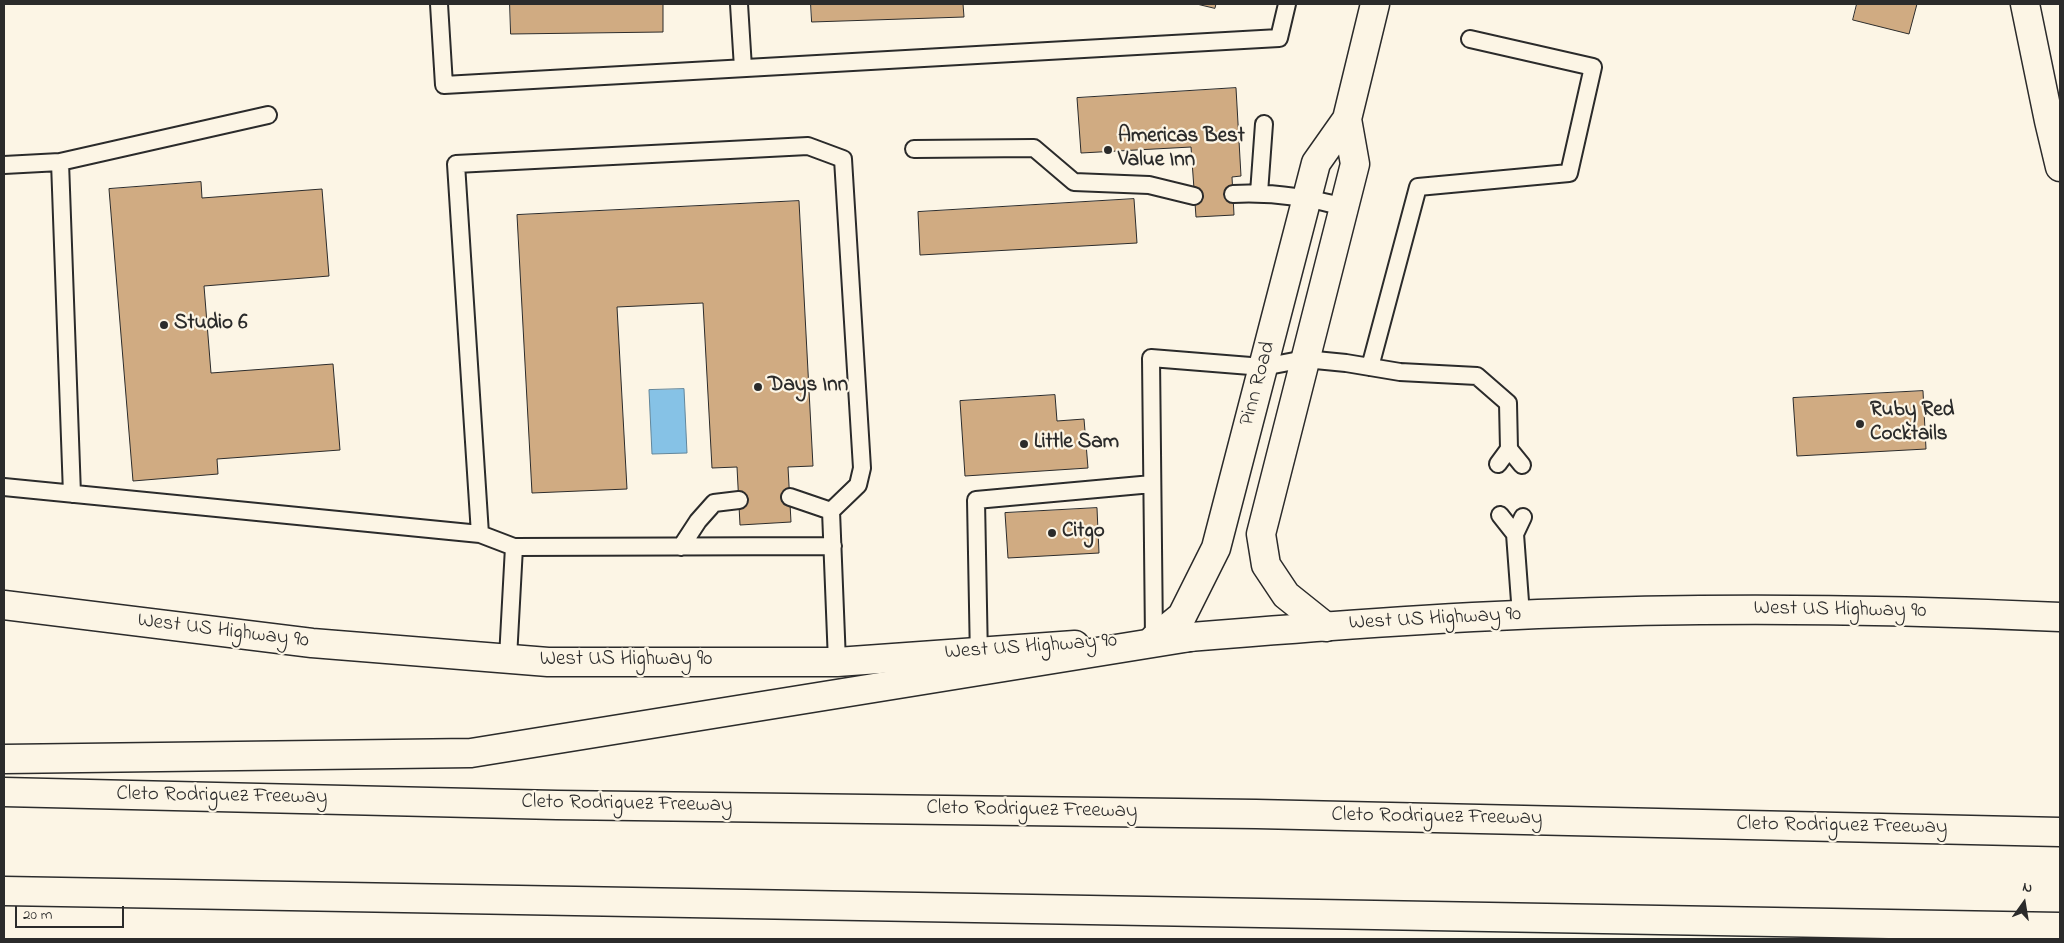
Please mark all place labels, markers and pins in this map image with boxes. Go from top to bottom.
place label: Americas Best Value Inn [1118,125,1245,175]
marker: Americas Best Value Inn [1102,144,1114,156]
place label: Studio 6 [174,312,247,338]
marker: Studio 6 [158,319,170,331]
place label: Days Inn [768,374,848,400]
marker: Days Inn [752,381,764,393]
place label: Ruby Red Cocktails [1870,399,1954,449]
marker: Ruby Red Cocktails [1854,418,1866,430]
place label: Little Sam [1034,431,1119,457]
marker: Little Sam [1018,438,1030,450]
place label: Citgo [1062,520,1105,546]
marker: Citgo [1046,527,1058,539]

